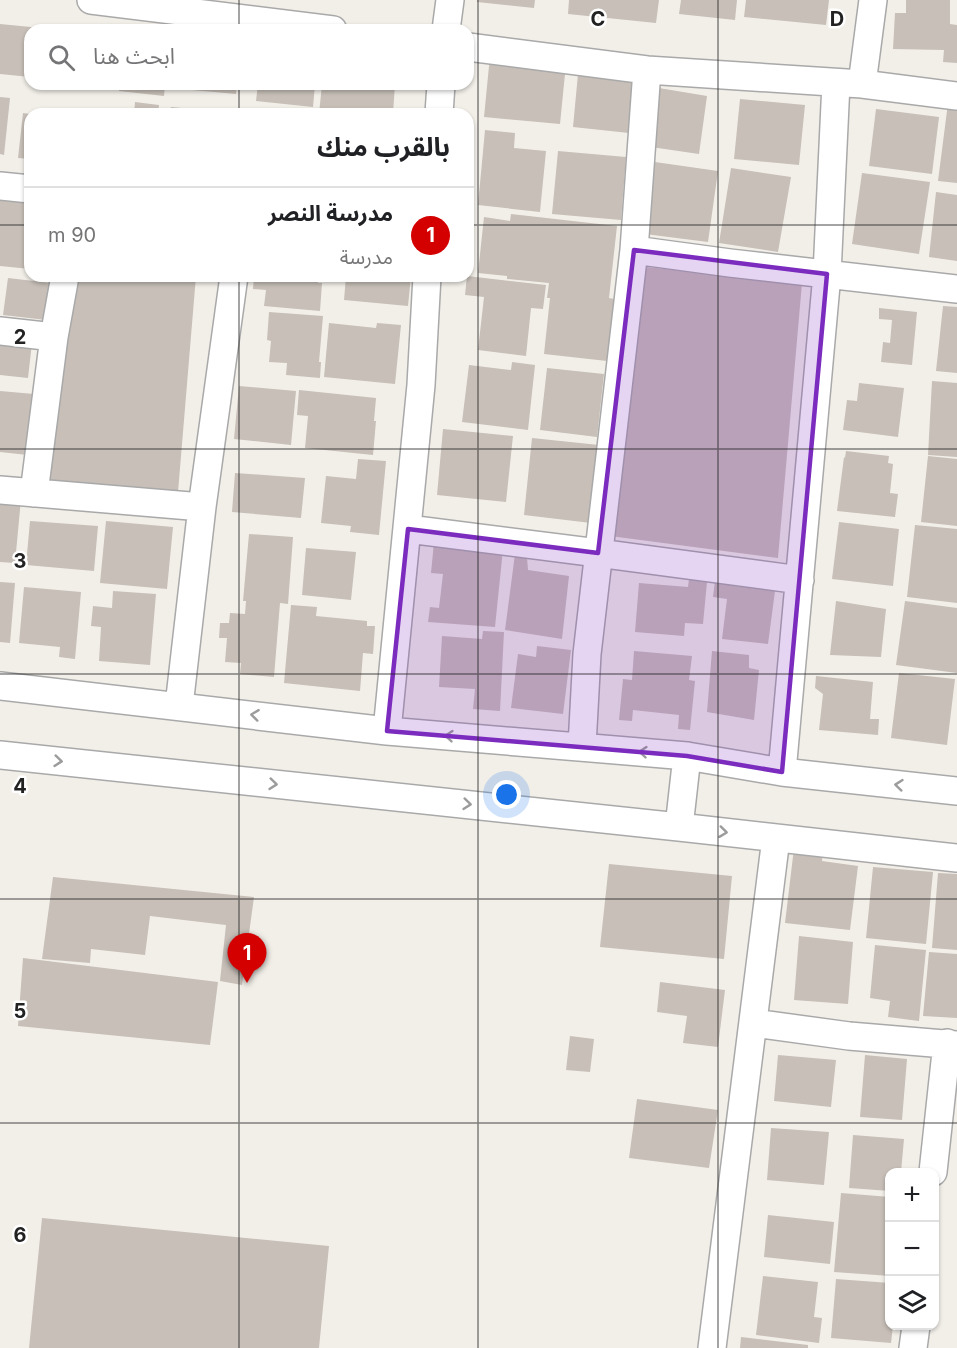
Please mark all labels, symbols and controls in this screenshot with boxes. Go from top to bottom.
text: C [591,7,605,31]
text: D [830,7,844,31]
search box [24,24,474,90]
icon: search [45,41,78,74]
text: ابحث هنا [93,43,175,69]
text: بالقرب منك [317,131,450,162]
text: مدرسة النصر [268,200,393,226]
text: 90 m [48,223,96,247]
text: 1 [426,223,435,247]
text: مدرسة [340,245,393,269]
text: 2 [14,325,26,349]
text: 3 [14,549,26,573]
one-way arrow [250,709,260,722]
one-way arrow [444,730,453,743]
one-way arrow [639,746,648,759]
one-way arrow [54,754,63,767]
text: 4 [13,774,27,798]
one-way arrow [268,777,278,790]
one-way arrow [894,779,903,792]
your location [492,780,521,809]
one-way arrow [462,798,471,810]
one-way arrow [719,825,728,838]
pin: 1 [228,934,266,983]
text: 5 [14,999,26,1023]
map controls [885,1168,939,1330]
button: + [885,1168,939,1222]
button: − [885,1222,939,1276]
text: 6 [14,1223,27,1247]
button: layers [885,1276,939,1330]

